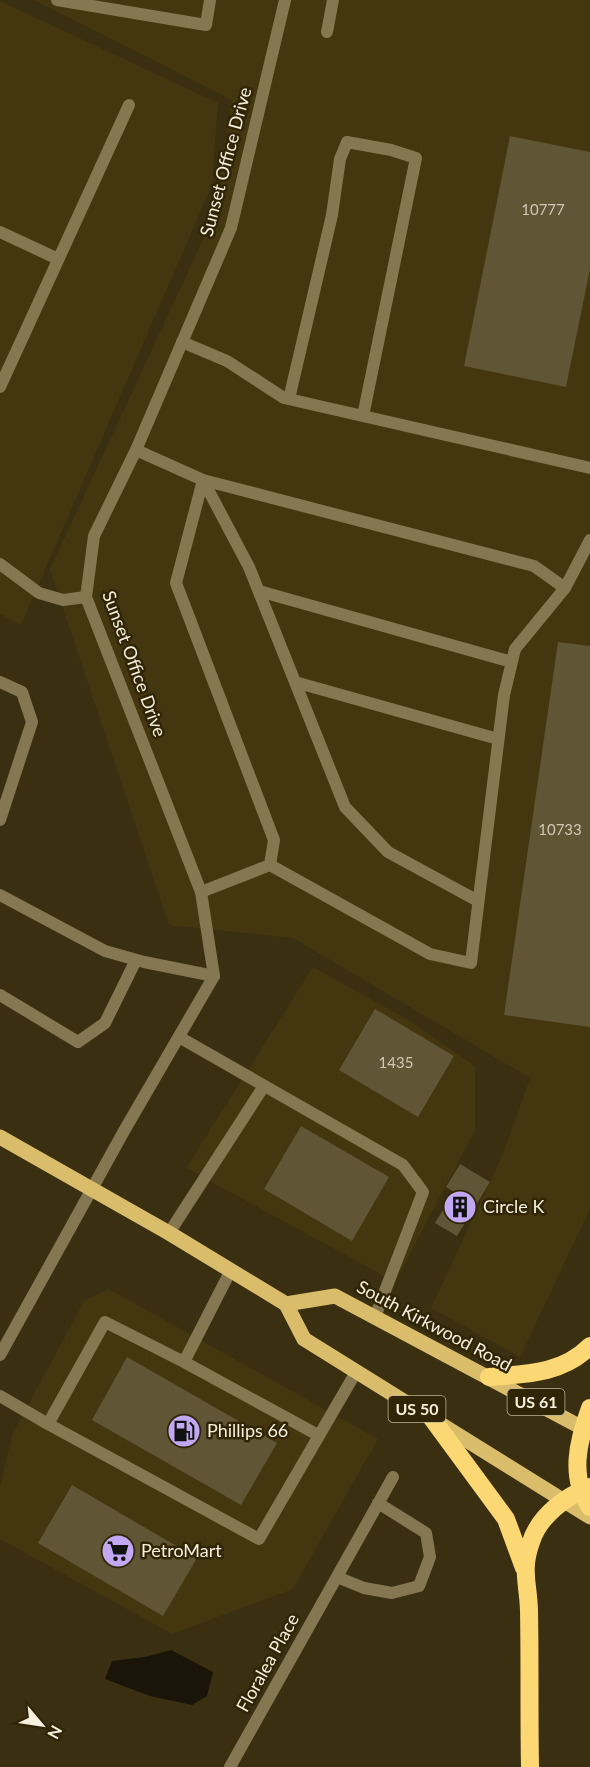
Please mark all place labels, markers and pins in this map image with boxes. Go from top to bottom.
building icon: Circle K [442,1189,478,1225]
place label: Circle K [483,1195,544,1217]
fuel station icon: Phillips 66 [166,1413,202,1449]
place label: Phillips 66 [207,1419,288,1441]
supermarket icon: PetroMart [100,1533,136,1569]
place label: PetroMart [141,1539,222,1561]

